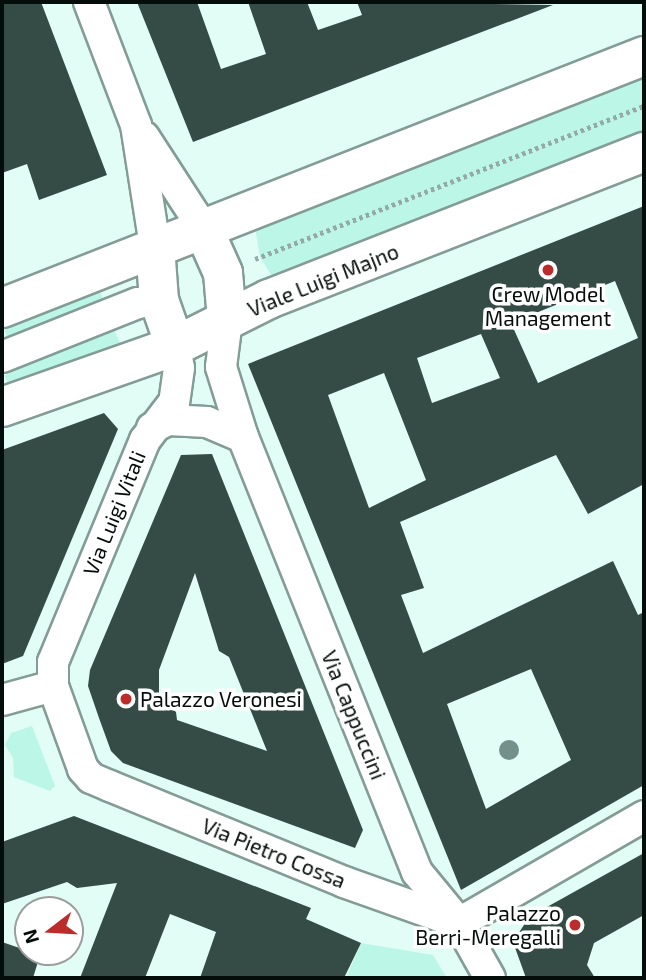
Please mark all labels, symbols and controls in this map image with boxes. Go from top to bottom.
street label: Viale Luigi Majno [244,238,402,322]
marker: Crew Model Management [540,262,556,278]
place label: Crew Model Management [485,281,611,331]
street label: Via Luigi Vitali [77,447,151,579]
street label: Via Cappuccini [317,647,391,783]
place label: Palazzo Veronesi [140,686,302,712]
marker: Palazzo Veronesi [118,691,134,707]
street label: Via Pietro Cossa [199,813,349,893]
north arrow [14,896,84,966]
place label: Palazzo Berri-Meregalli [415,900,561,950]
marker: Palazzo Berri-Meregalli [567,917,583,933]
text: N [17,927,43,947]

